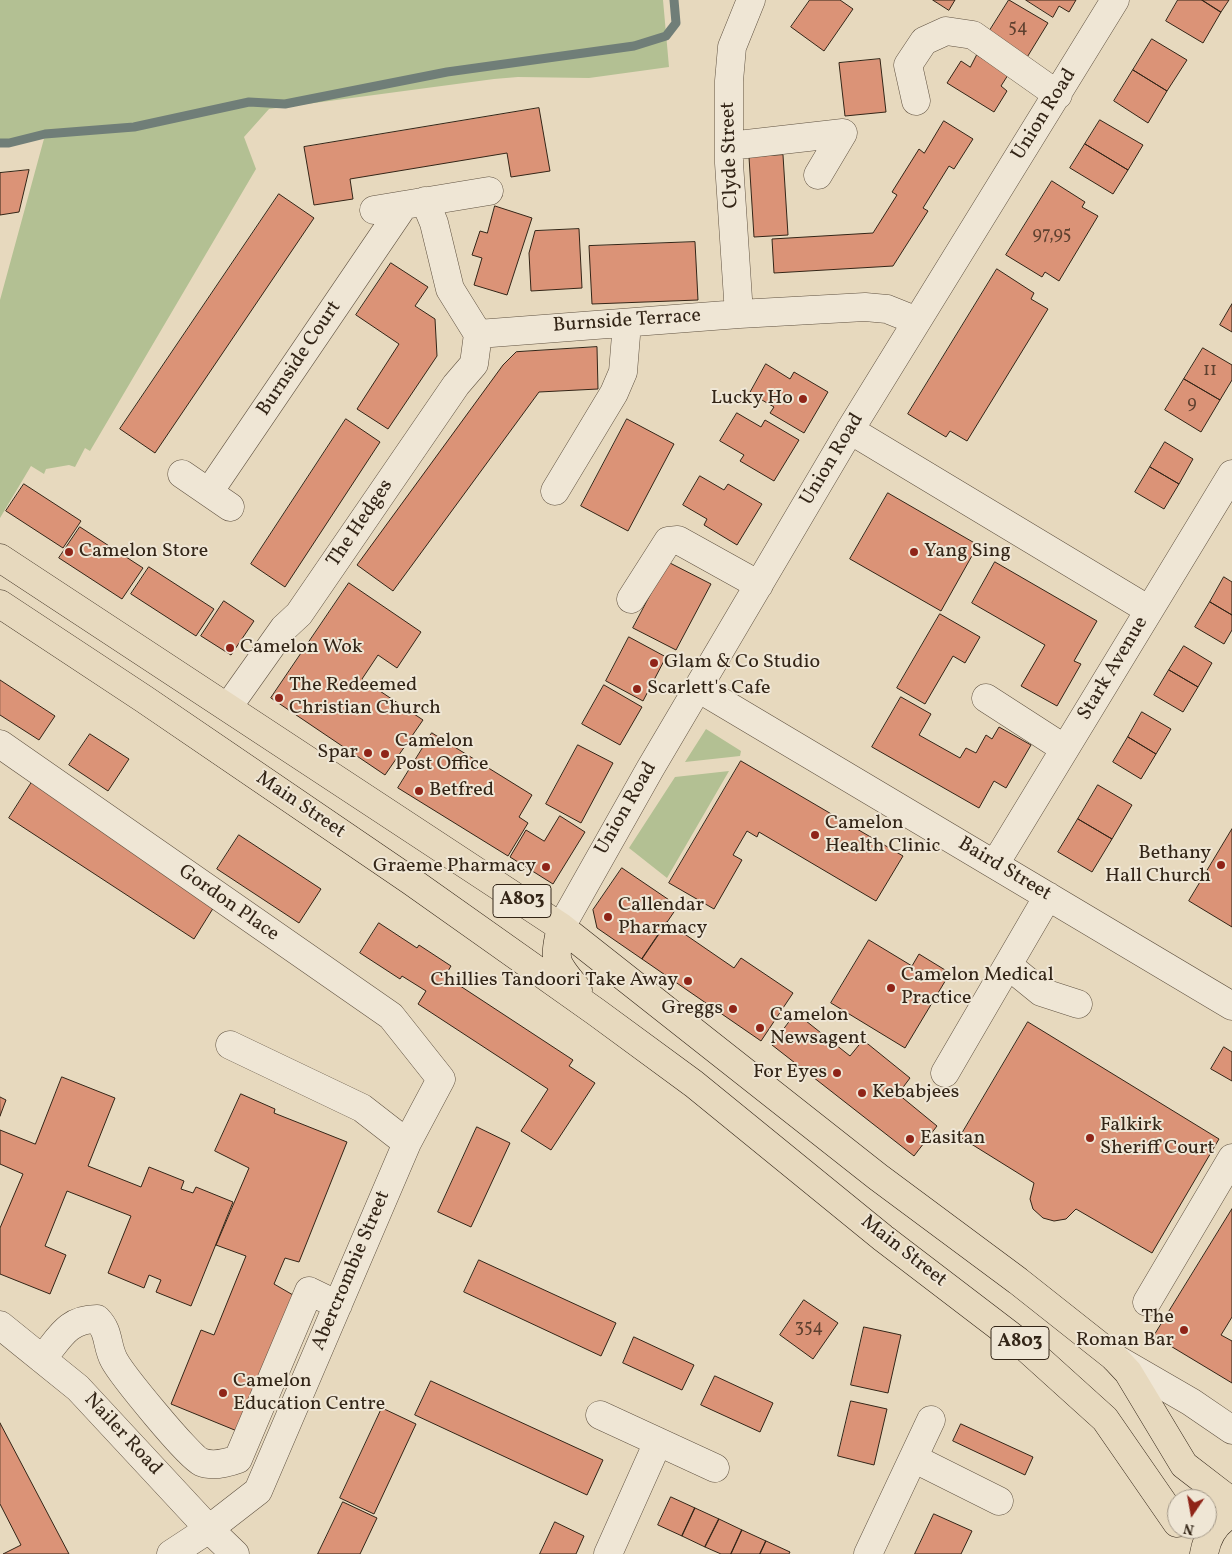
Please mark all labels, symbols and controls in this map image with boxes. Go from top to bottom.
house number: 54 [1008,18,1028,40]
street label: Union Road [1007,65,1083,165]
street label: Clyde Street [717,101,745,209]
house number: 97,95 [1033,225,1071,247]
street label: Burnside Court [253,297,347,421]
street label: Burnside Terrace [552,305,702,339]
house number: 11 [1203,361,1217,383]
place label: Lucky Ho [711,387,793,411]
marker: Lucky Ho [797,393,809,405]
house number: 9 [1187,394,1197,416]
street label: Union Road [796,410,870,510]
street label: The Hedges [323,476,399,572]
place label: Camelon Store [79,540,208,564]
place label: Yang Sing [924,540,1011,564]
marker: Camelon Store [63,546,75,558]
marker: Yang Sing [908,546,920,558]
street label: Stark Avenue [1074,613,1154,725]
place label: Camelon Wok [240,636,363,660]
marker: Camelon Wok [224,642,236,654]
place label: Glam & Co Studio [664,651,820,675]
marker: Glam & Co Studio [648,657,660,669]
place label: The Redeemed Christian Church [289,674,441,721]
place label: Scarlett's Cafe [647,677,770,701]
marker: Scarlett's Cafe [631,683,643,695]
marker: The Redeemed Christian Church [273,692,285,704]
place label: Camelon Post Office [395,730,488,777]
place label: Spar [317,741,358,765]
marker: Spar [362,747,374,759]
marker: Camelon Post Office [379,748,391,760]
street label: Union Road [591,758,663,860]
street label: Main Street [251,767,349,845]
place label: Betfred [429,779,494,803]
marker: Betfred [413,785,425,797]
place label: Camelon Health Clinic [825,812,940,859]
marker: Camelon Health Clinic [809,829,821,841]
street label: Baird Street [953,833,1055,907]
place label: Bethany Hall Church [1105,842,1211,889]
place label: Graeme Pharmacy [373,855,536,879]
marker: Bethany Hall Church [1215,859,1227,871]
street label: Gordon Place [173,860,283,948]
marker: Graeme Pharmacy [540,861,552,873]
road number: A803 [493,884,551,918]
place label: Callendar Pharmacy [618,894,707,941]
marker: Callendar Pharmacy [602,911,614,923]
place label: Camelon Medical Practice [901,964,1054,1011]
place label: Chillies Tandoori Take Away [431,969,678,993]
marker: Chillies Tandoori Take Away [682,975,694,987]
marker: Camelon Medical Practice [885,982,897,994]
place label: Greggs [662,997,723,1021]
marker: Greggs [727,1003,739,1015]
place label: Camelon Newsagent [770,1004,867,1051]
marker: Camelon Newsagent [754,1022,766,1034]
place label: For Eyes [753,1061,827,1085]
marker: For Eyes [831,1067,843,1079]
place label: Kebabjees [872,1081,959,1105]
marker: Kebabjees [856,1087,868,1099]
place label: Falkirk Sheriff Court [1100,1114,1215,1161]
place label: Easitan [920,1127,985,1151]
marker: Falkirk Sheriff Court [1084,1132,1096,1144]
marker: Easitan [904,1133,916,1145]
street label: Abercrombie Street [307,1187,397,1355]
street label: Main Street [855,1211,951,1293]
place label: The Roman Bar [1076,1306,1174,1353]
house number: 354 [795,1318,823,1340]
marker: The Roman Bar [1178,1324,1190,1336]
road number: A803 [991,1326,1049,1360]
place label: Camelon Education Centre [233,1370,385,1417]
marker: Camelon Education Centre [217,1387,229,1399]
street label: Nailer Road [78,1389,166,1481]
north arrow [1167,1489,1217,1539]
text: N [1182,1518,1196,1539]

